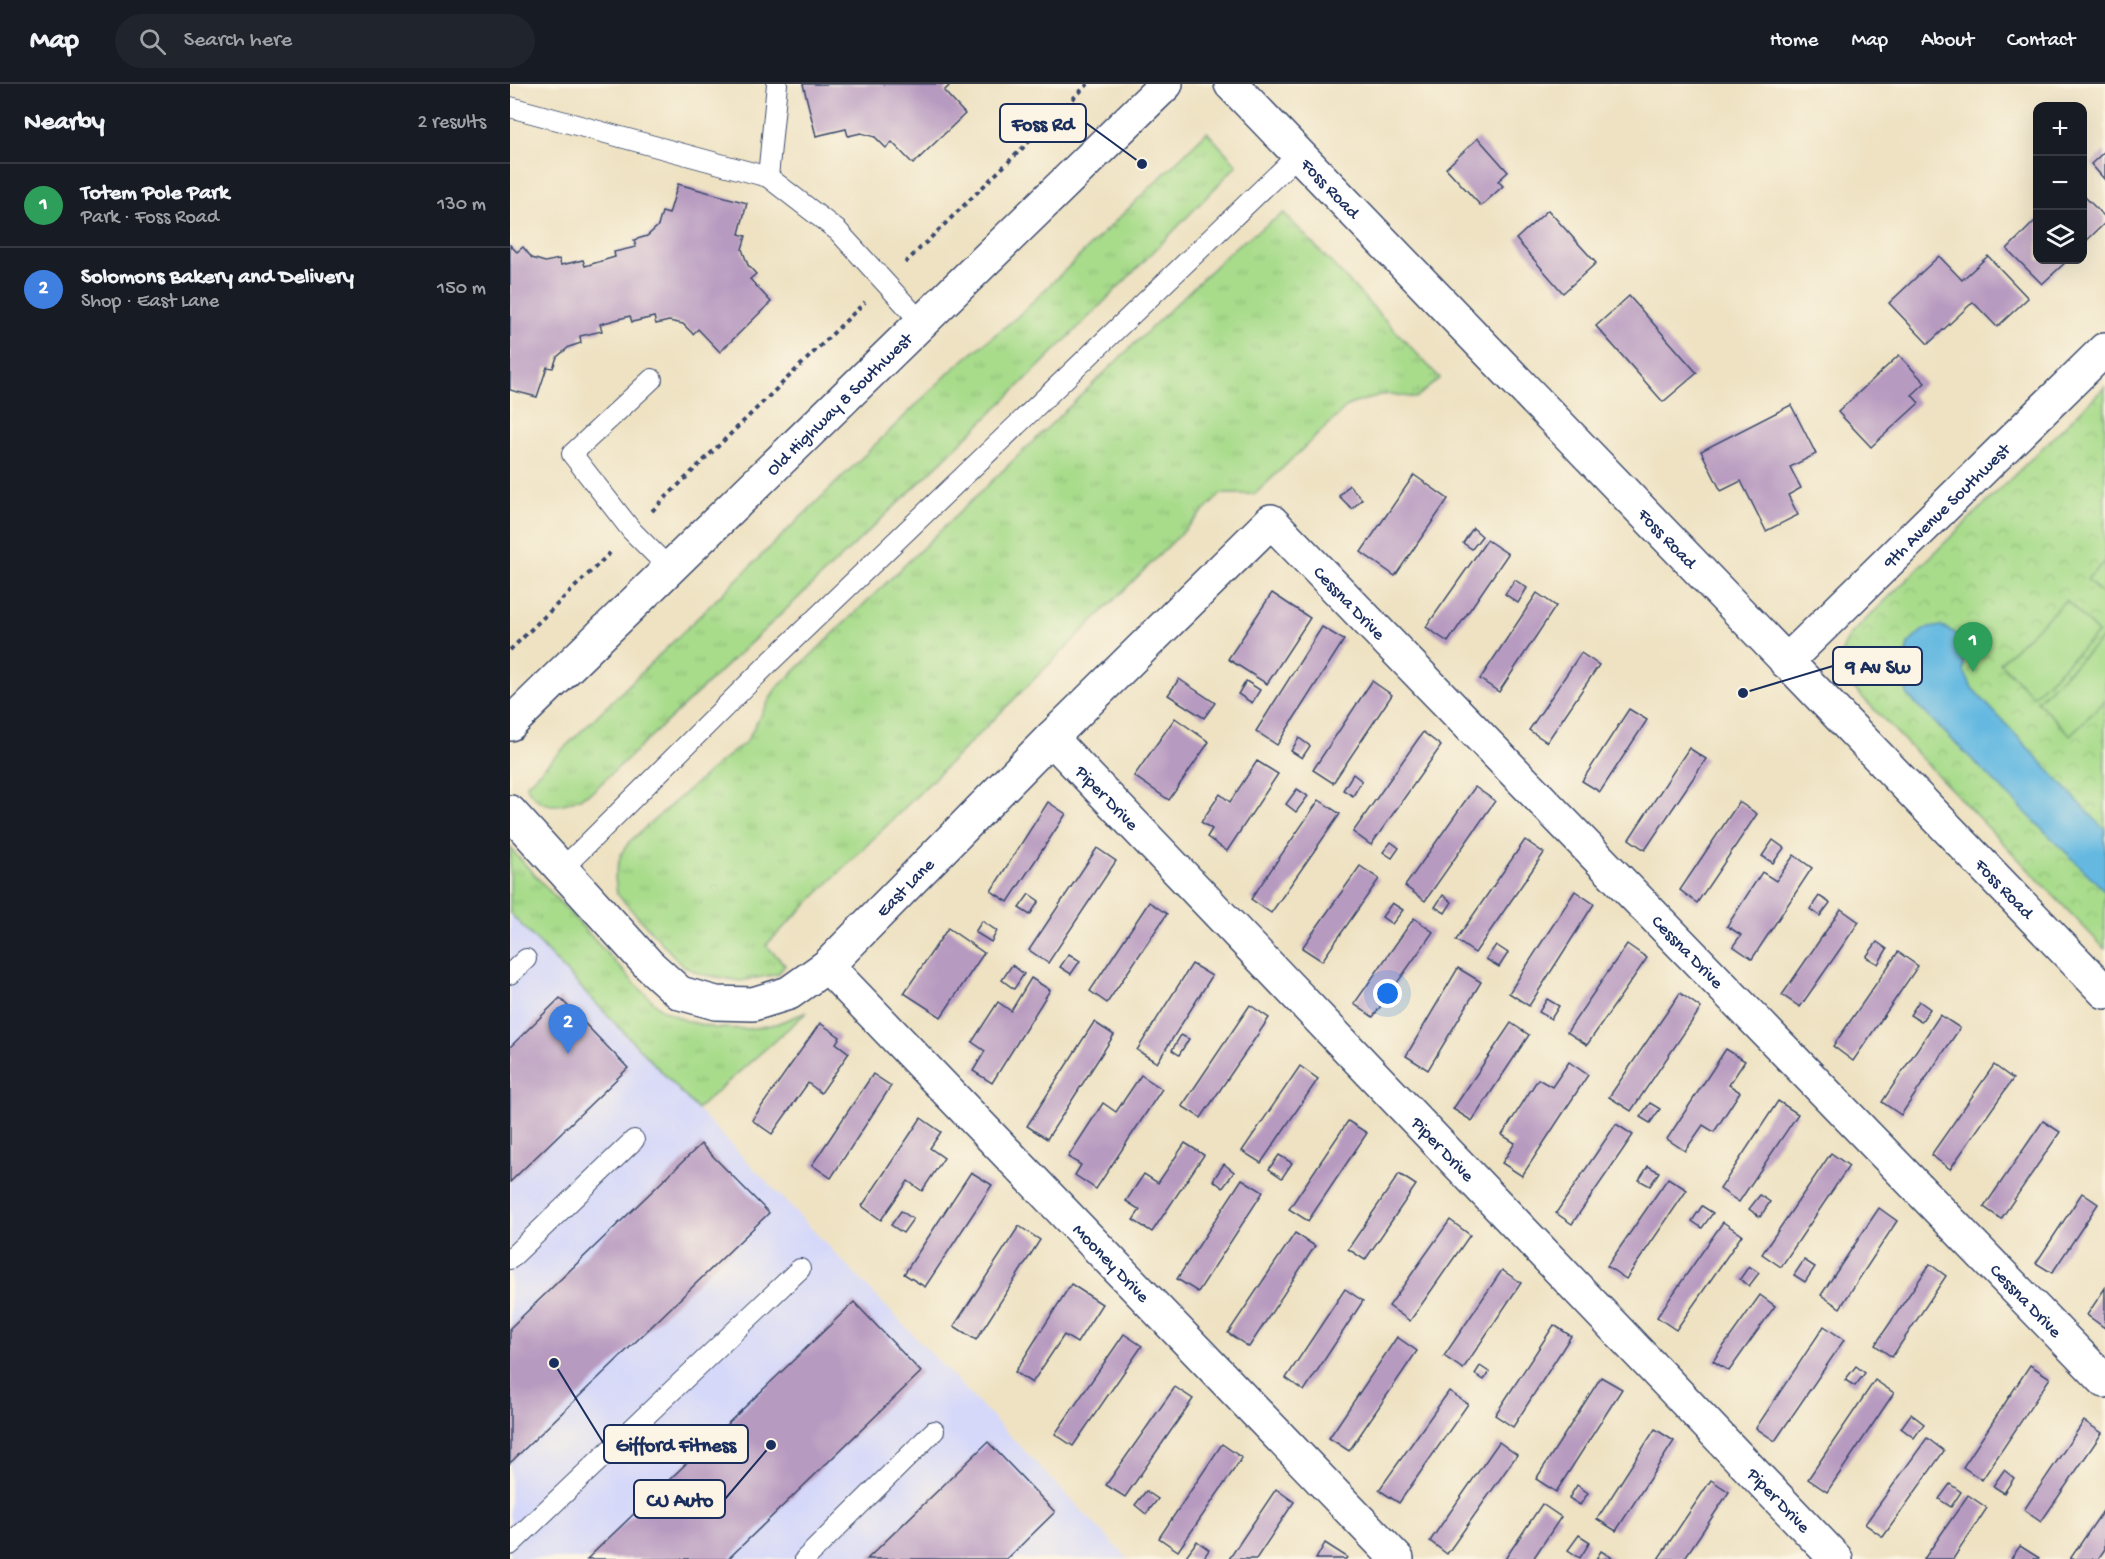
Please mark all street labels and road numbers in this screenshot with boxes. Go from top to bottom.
street label: Foss Road [1295,154,1364,225]
street label: Old Highway 8 Southwest [763,328,919,481]
street label: 9th Avenue Southwest [1879,439,2017,574]
street label: Foss Road [1632,504,1701,575]
street label: Cessna Drive [1308,563,1389,646]
street label: Piper Drive [1069,761,1142,836]
street label: East Lane [873,854,940,922]
street label: Foss Road [1969,855,2038,925]
street label: Cessna Drive [1646,912,1727,995]
street label: Piper Drive [1405,1113,1478,1188]
street label: Mooney Drive [1067,1220,1153,1308]
street label: Cessna Drive [1984,1261,2066,1344]
street label: Piper Drive [1741,1464,1814,1539]

